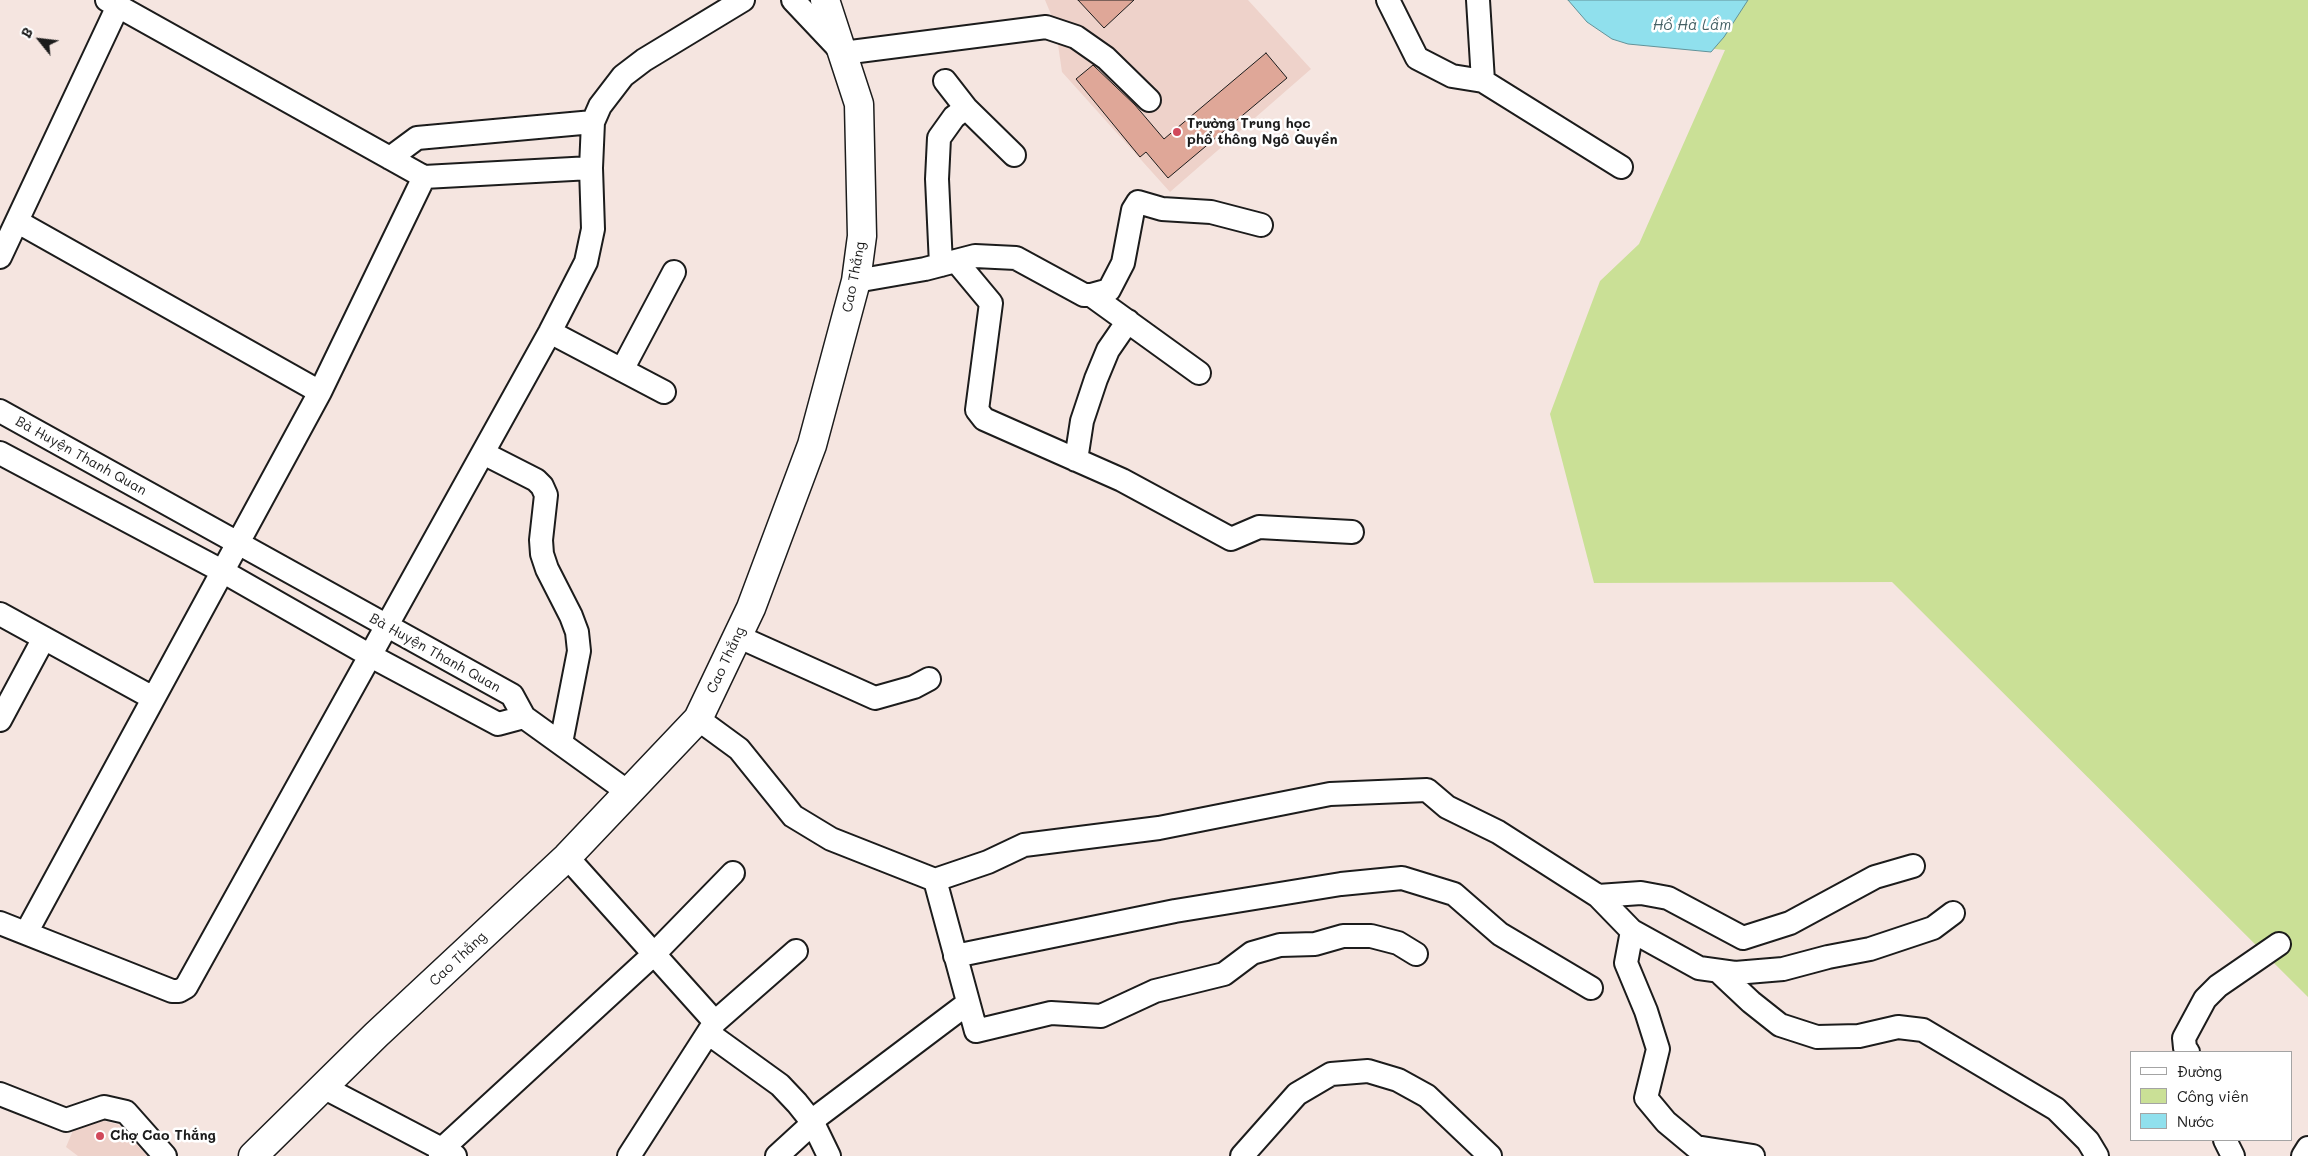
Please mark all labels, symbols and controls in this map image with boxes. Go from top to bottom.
north arrow [15,15,65,65]
water label: Hồ Hà Lầm [1653,16,1731,34]
text: B [16,24,37,41]
place label: Trường Trung học phổ thông Ngô Quyền [1187,116,1337,148]
marker: Trường Trung học phổ thông Ngô Quyền [1171,126,1183,138]
street label: Cao Thắng [839,240,869,314]
street label: Bà Huyện Thanh Quan [12,413,150,499]
street label: Bà Huyện Thanh Quan [366,610,504,696]
street label: Cao Thắng [703,624,749,696]
street label: Cao Thắng [426,928,490,990]
legend [2130,1051,2293,1141]
text: Đường [2177,1061,2222,1081]
text: Công viên [2177,1086,2249,1106]
text: Nước [2177,1111,2214,1131]
place label: Chợ Cao Thắng [110,1128,216,1144]
marker: Chợ Cao Thắng [94,1130,106,1142]

